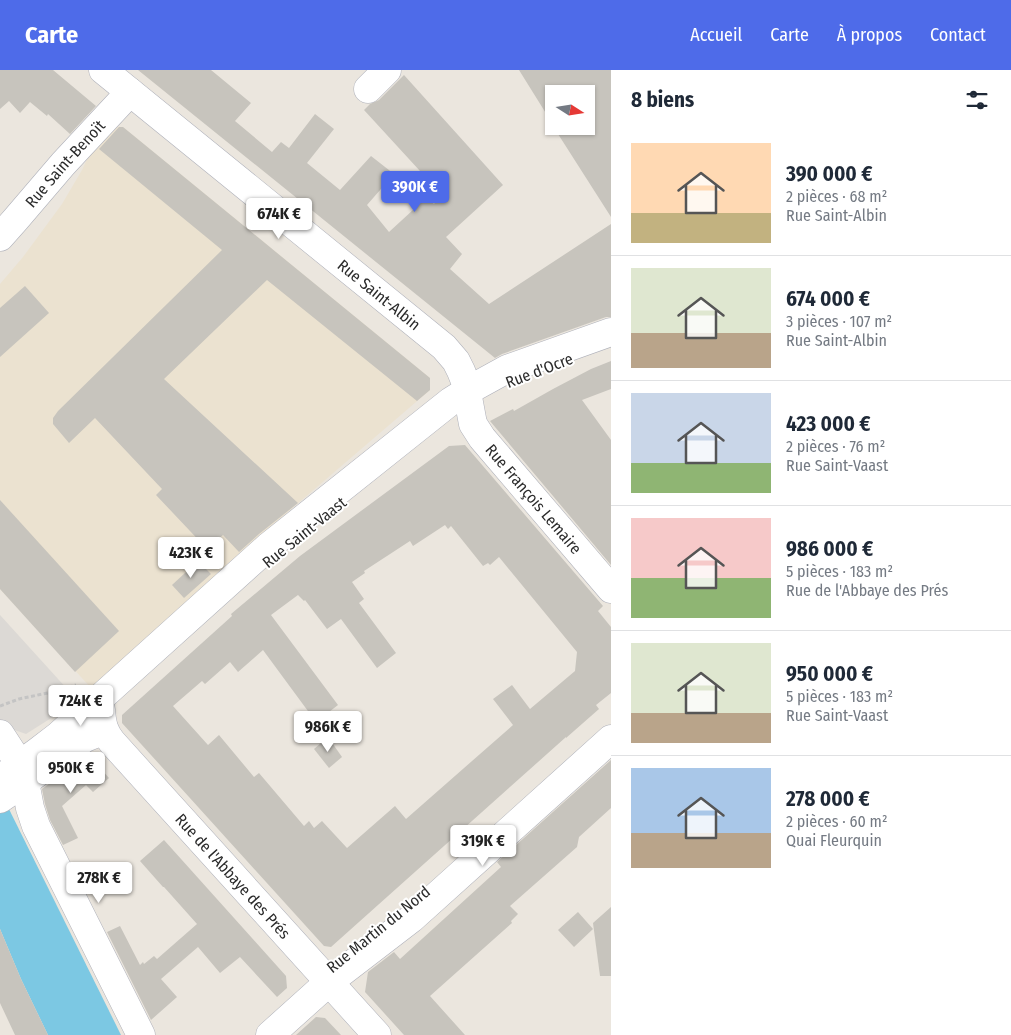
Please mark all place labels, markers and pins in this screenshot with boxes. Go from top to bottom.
pin: 390K € [374,170,456,213]
pin: 674K € [238,198,320,240]
pin: 423K € [150,536,232,579]
pin: 724K € [40,684,122,727]
pin: 986K € [287,710,369,753]
pin: 950K € [30,752,112,794]
pin: 319K € [442,824,524,867]
pin: 278K € [58,862,140,904]

